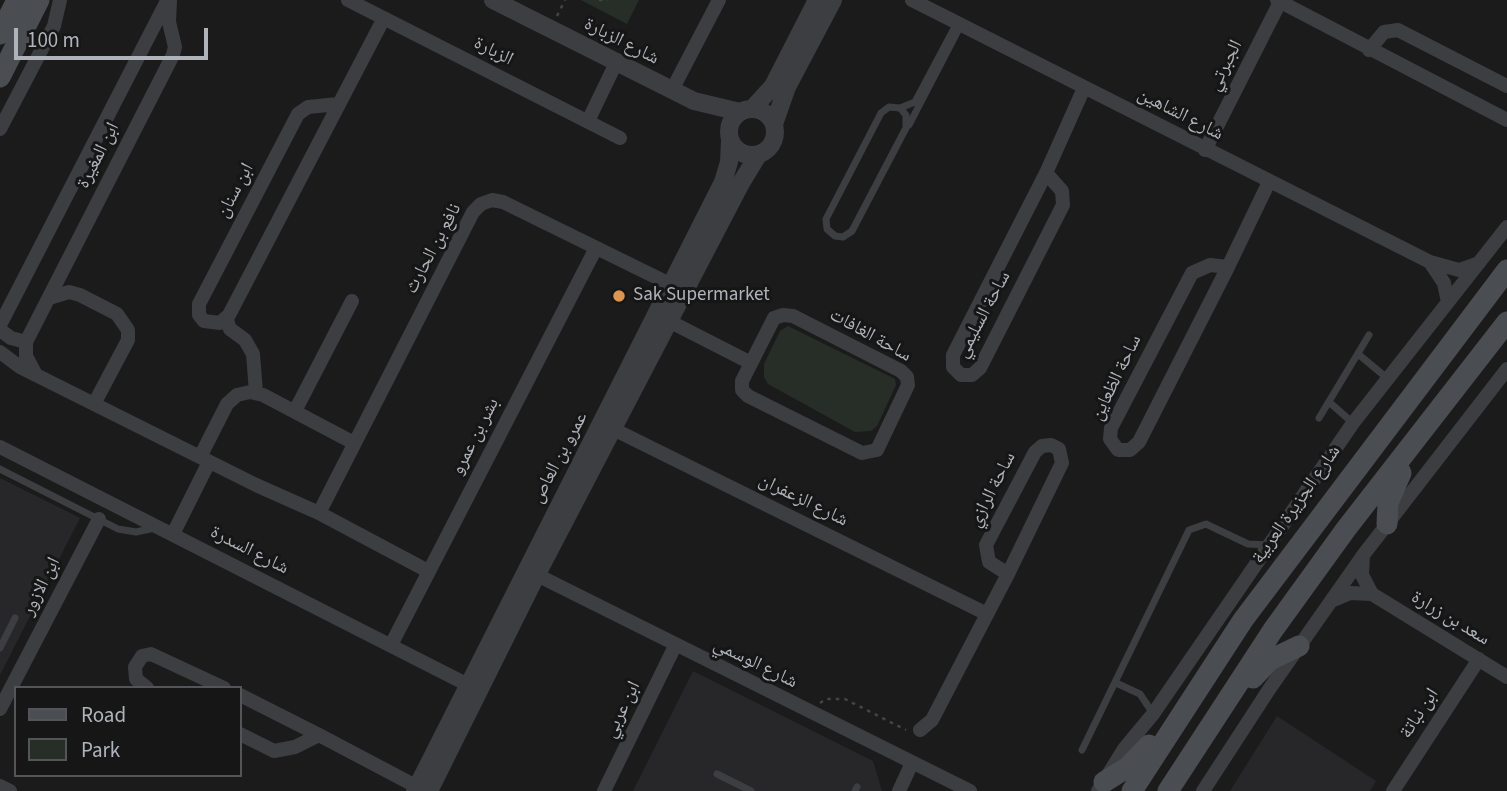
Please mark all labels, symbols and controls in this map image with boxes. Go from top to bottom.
street label: شارع الزبارة [580,13,662,71]
scale bar [18,14,212,58]
text: 100 m [27,25,80,55]
street label: الزبارة [469,32,517,72]
street label: الجبرتي [1204,37,1248,95]
street label: شارع الشاهين [1133,84,1227,146]
street label: ابن المغيرة [73,119,125,193]
street label: ابن سنان [212,160,260,222]
street label: نافع بن الحارث [401,200,467,298]
street label: ساحة السليمي [952,268,1016,362]
place label: Sak Supermarket [633,285,770,307]
marker: Sak Supermarket [611,288,627,304]
street label: ساحة الغافات [825,304,915,368]
street label: ساحة الظعاين [1086,331,1148,425]
street label: بشر بن عمرو [447,395,505,479]
street label: عمرو بن العاص [526,409,594,507]
street label: شارع الجزيرة العربية [1248,441,1346,569]
street label: ساحة الرازي [964,448,1022,532]
street label: شارع الزعفران [755,470,851,532]
street label: شارع السدرة [206,522,292,580]
street label: ابن الازور [18,554,66,620]
street label: سعد بن زرارة [1407,587,1493,651]
street label: شارع الوسمي [709,634,801,694]
street label: ابن عربي [600,678,646,742]
street label: ابن نباتة [1395,685,1445,743]
legend [14,686,242,777]
text: Road [81,700,126,730]
text: Park [81,735,120,765]

